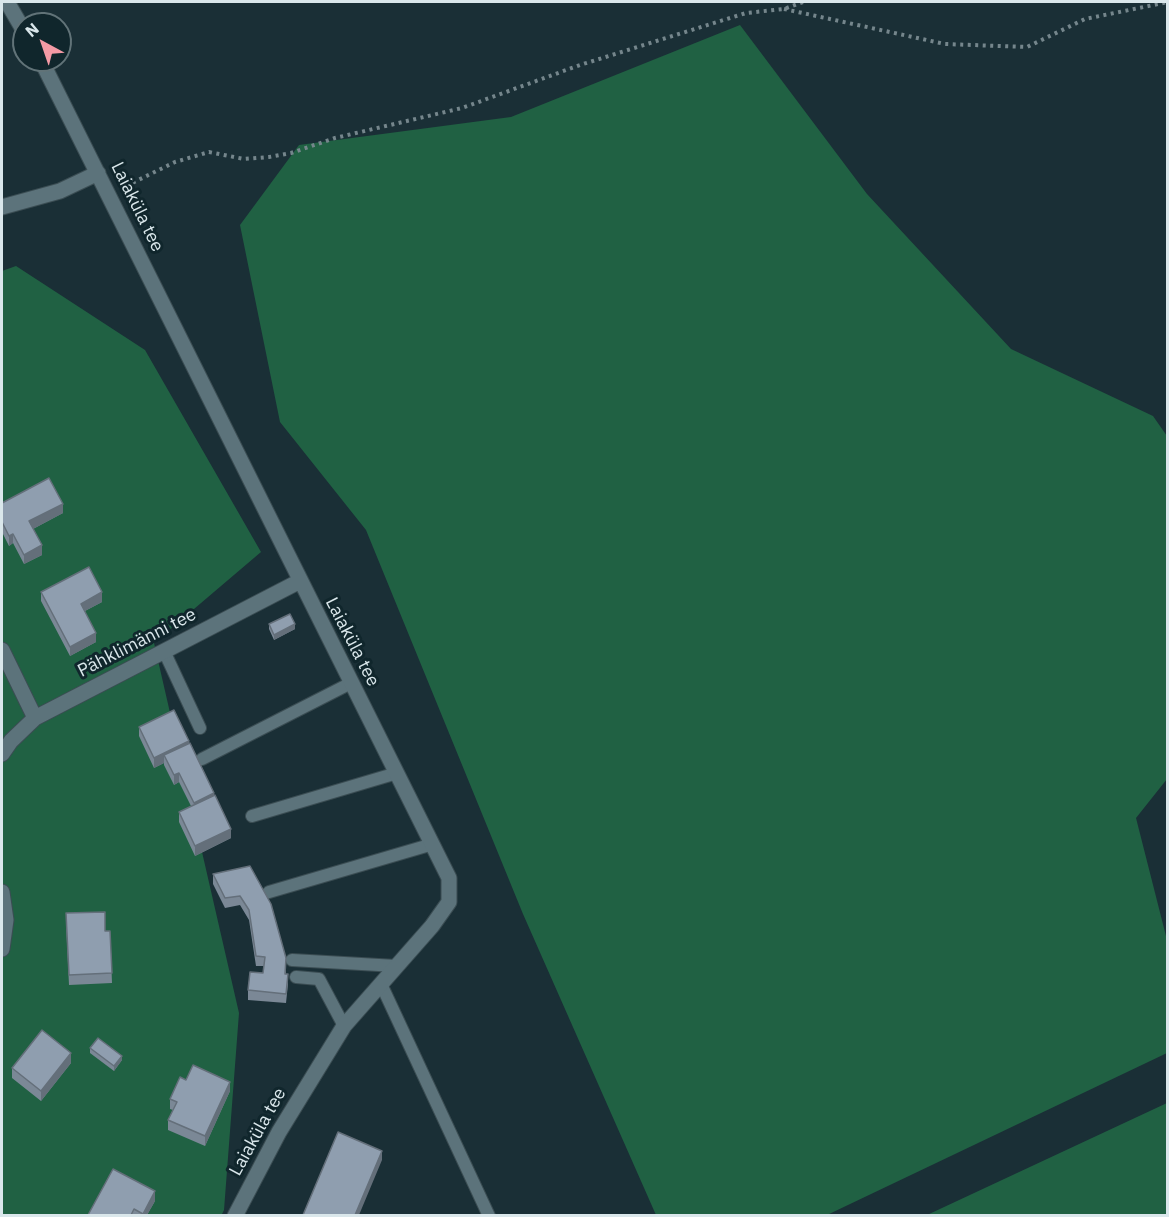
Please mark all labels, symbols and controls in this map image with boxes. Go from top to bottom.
north arrow [12,12,72,72]
text: N [21,18,43,41]
street label: Laiaküla tee [106,159,168,255]
street label: Laiaküla tee [320,594,384,690]
street label: Pähklimänni tee [74,604,200,682]
street label: Laiaküla tee [225,1084,291,1180]

